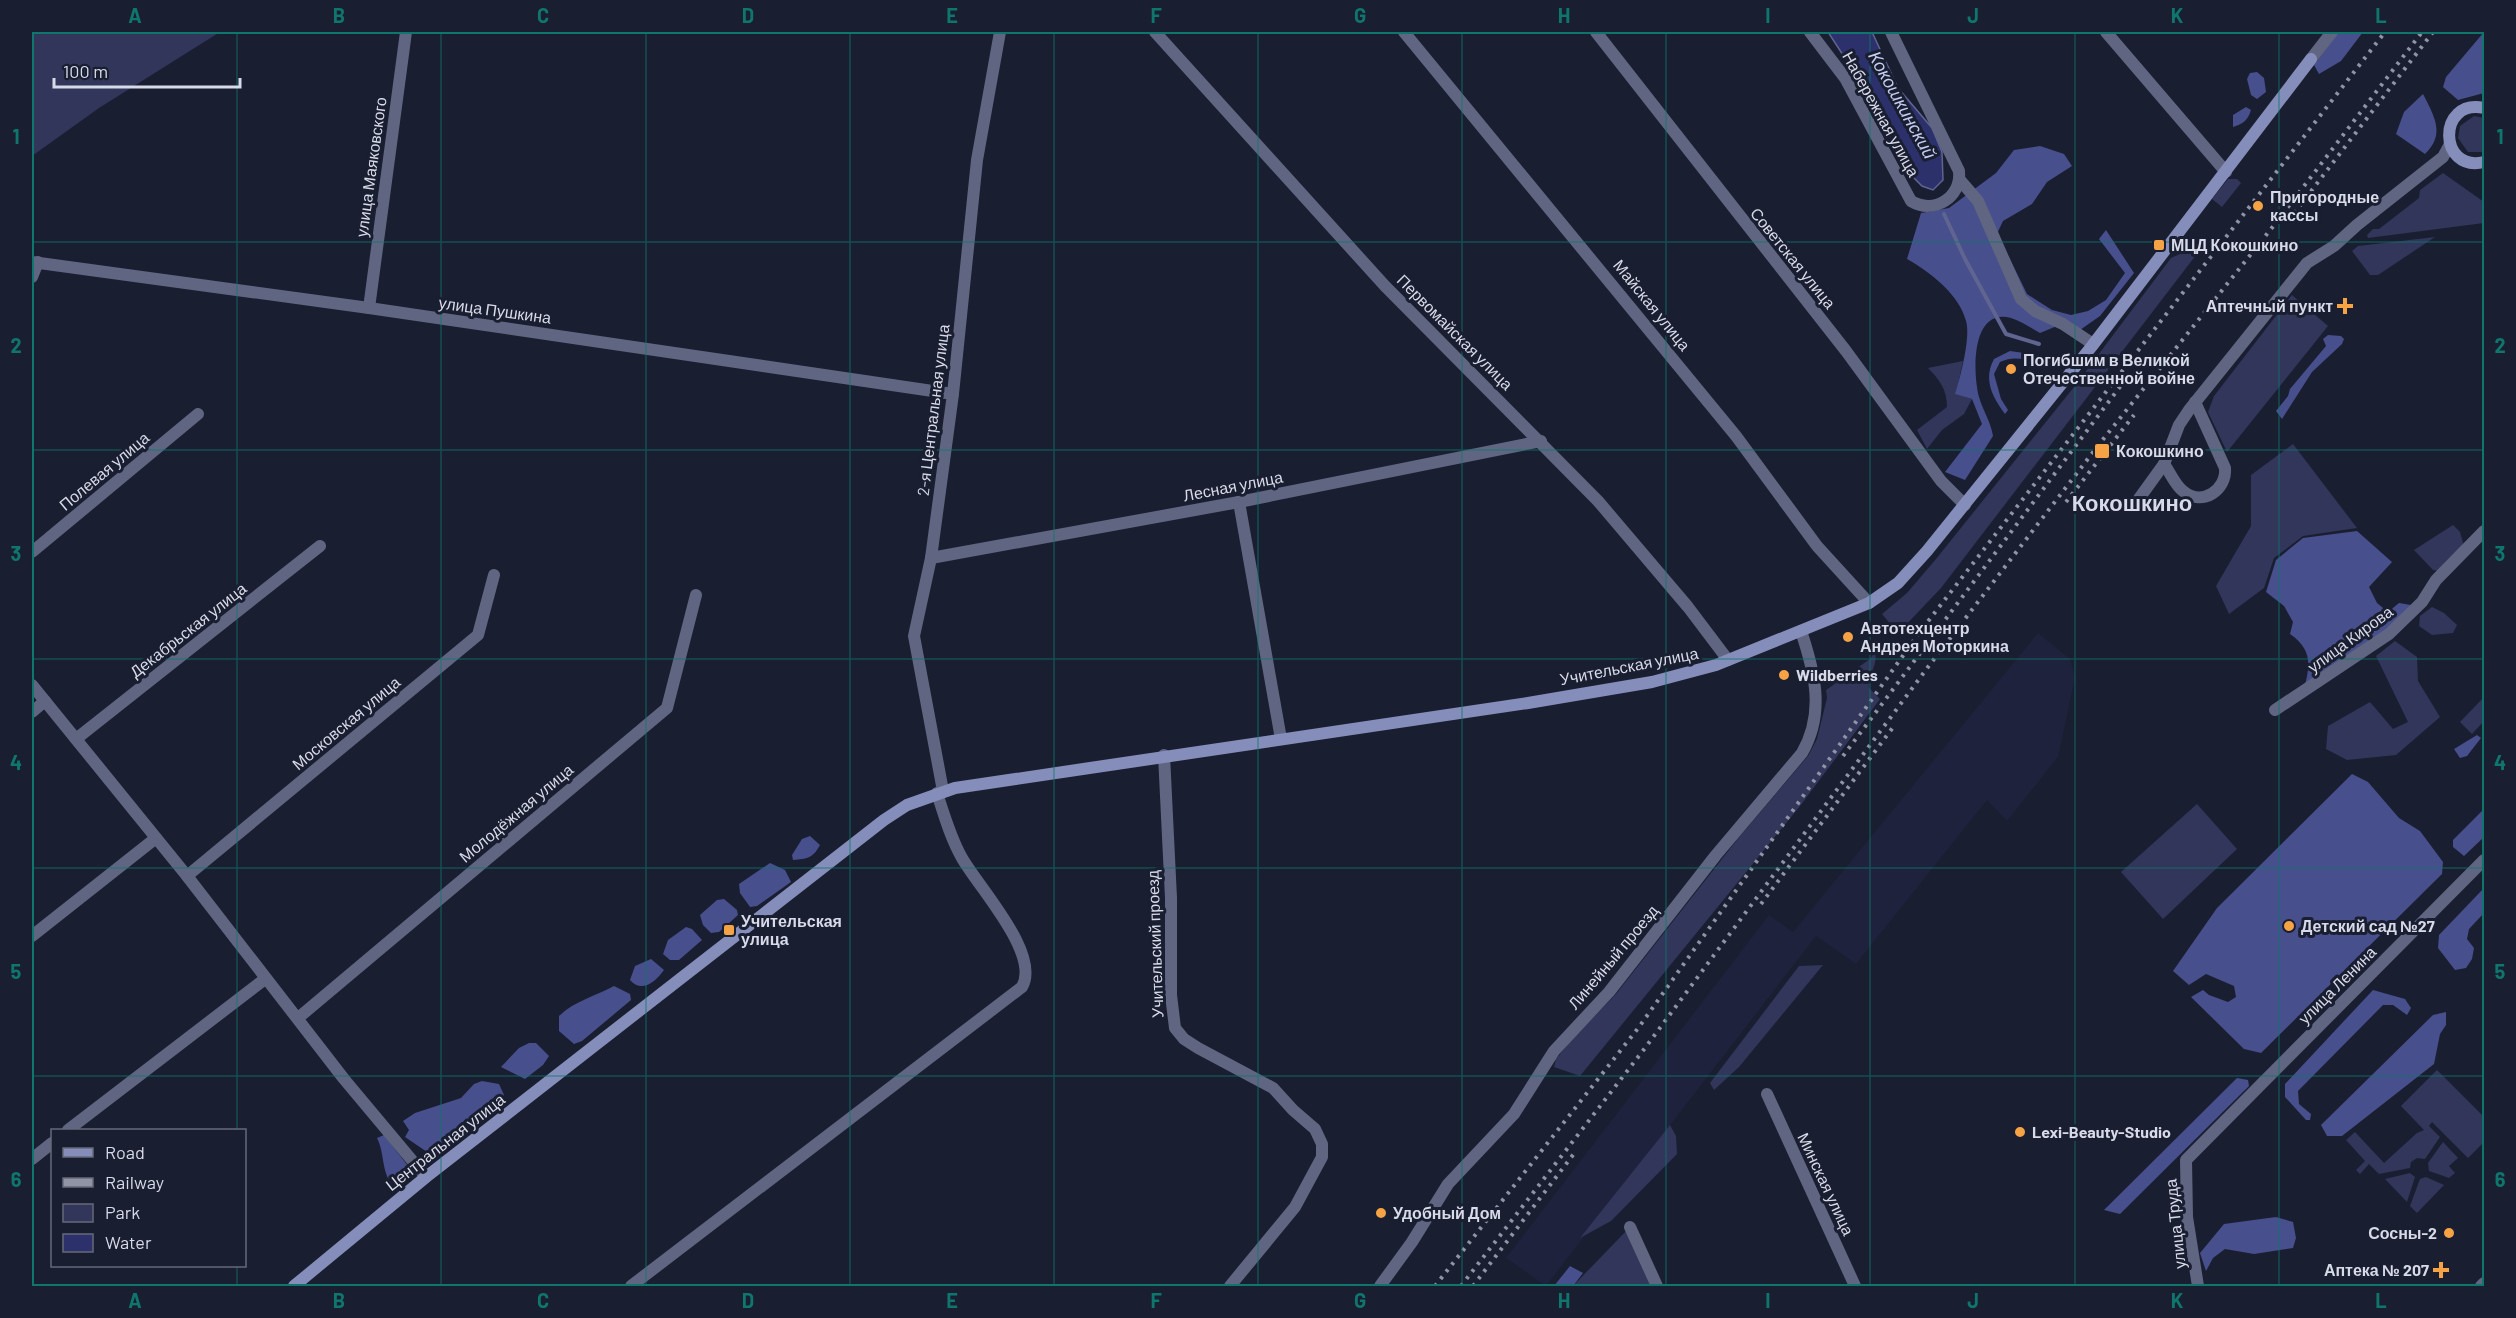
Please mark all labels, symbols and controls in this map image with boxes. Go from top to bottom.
text: A [128,3,142,27]
text: B [333,3,345,27]
text: C [537,3,549,27]
text: D [742,3,754,27]
text: E [946,3,958,27]
text: F [1150,3,1162,27]
text: G [1354,3,1366,27]
text: H [1558,3,1570,27]
text: I [1765,3,1771,27]
text: J [1967,3,1979,27]
text: K [2171,3,2184,27]
text: L [2375,3,2387,27]
water label: Кокошкинский [1864,47,1942,162]
street label: Набережная улица [1839,48,1924,180]
scale bar [54,51,240,89]
text: 100 m [63,60,108,82]
street label: улица Маяковского [351,96,390,238]
text: 1 [12,124,20,148]
text: 1 [2496,124,2504,148]
place label: Пригородные кассы [2270,187,2379,224]
marker: Пригородные кассы [2251,199,2265,213]
street label: Советская улица [1747,203,1840,312]
place label: МЦД Кокошкино [2171,235,2299,254]
marker: МЦД Кокошкино [2152,238,2166,252]
street label: Майская улица [1610,255,1695,354]
street label: Первомайская улица [1394,270,1517,393]
street label: улица Пушкина [438,292,553,327]
place label: Аптечный пункт [2206,296,2333,315]
marker: Аптечный пункт [2338,299,2352,313]
street label: 2-я Центральная улица [913,323,952,497]
text: 2 [10,333,22,357]
text: 2 [2494,333,2506,357]
place label: Погибшим в Великой Отечественной войне [2023,350,2195,387]
marker: Погибшим в Великой Отечественной войне [2004,362,2018,376]
street label: Полевая улица [55,427,153,514]
place label: Кокошкино [2116,441,2204,460]
marker: Кокошкино [2093,442,2111,460]
street label: Лесная улица [1182,467,1284,504]
district label: Кокошкино [2072,489,2192,515]
text: 3 [11,541,21,565]
text: 3 [2495,541,2505,565]
street label: Декабрьская улица [126,578,250,681]
street label: улица Кирова [2303,601,2396,676]
place label: Автотехцентр Андрея Моторкина [1860,618,2009,655]
marker: Автотехцентр Андрея Моторкина [1841,630,1855,644]
street label: Учительская улица [1558,643,1700,688]
place label: Wildberries [1796,665,1878,684]
marker: Wildberries [1777,668,1791,682]
street label: Московская улица [288,672,404,773]
text: 4 [10,750,22,774]
text: 4 [2494,750,2506,774]
street label: Молодёжная улица [455,759,576,866]
street label: Учительский проезд [1142,869,1167,1018]
street label: Линейный проезд [1564,900,1662,1013]
place label: Учительская улица [741,911,842,948]
place label: Детский сад №27 [2301,916,2435,935]
marker: Детский сад №27 [2282,919,2296,933]
marker: Учительская улица [722,923,736,937]
street label: улица Ленина [2294,942,2380,1027]
text: 5 [11,959,22,983]
text: 5 [2495,959,2506,983]
street label: Центральная улица [381,1089,508,1194]
place label: Lexi-Beauty-Studio [2032,1122,2171,1141]
marker: Lexi-Beauty-Studio [2013,1125,2027,1139]
legend [51,1129,246,1267]
street label: Минская улица [1794,1129,1859,1238]
text: Road [105,1141,145,1163]
text: 6 [11,1167,22,1191]
text: 6 [2495,1167,2506,1191]
text: Railway [105,1171,164,1193]
street label: улица Труда [2160,1178,2189,1270]
text: Park [105,1201,140,1223]
place label: Удобный Дом [1393,1203,1501,1222]
marker: Удобный Дом [1374,1206,1388,1220]
place label: Сосны-2 [2368,1223,2437,1242]
marker: Сосны-2 [2442,1226,2456,1240]
text: Water [105,1231,152,1253]
place label: Аптека № 207 [2324,1260,2429,1279]
marker: Аптека № 207 [2434,1263,2448,1277]
text: A [128,1288,142,1312]
text: B [333,1288,345,1312]
text: C [537,1288,549,1312]
text: D [742,1288,754,1312]
text: E [946,1288,958,1312]
text: F [1150,1288,1162,1312]
text: G [1354,1288,1366,1312]
text: H [1558,1288,1570,1312]
text: I [1765,1288,1771,1312]
text: J [1967,1288,1979,1312]
text: K [2171,1288,2184,1312]
text: L [2375,1288,2387,1312]

